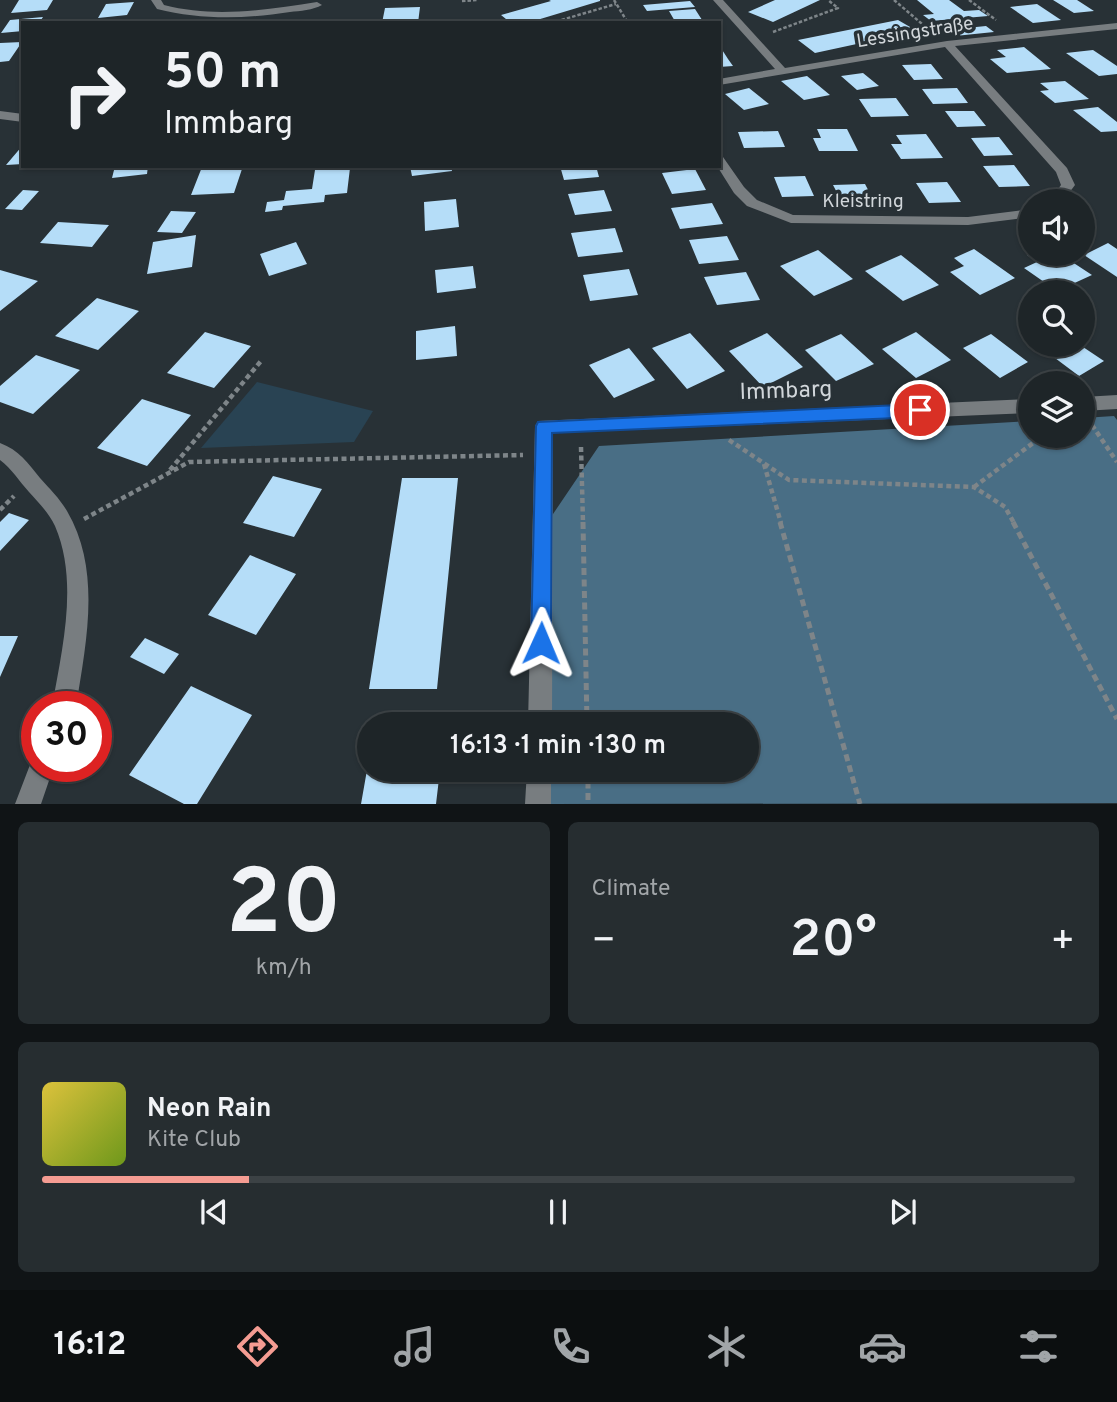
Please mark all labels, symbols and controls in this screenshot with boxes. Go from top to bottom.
street label: Lessingstraße [855,12,975,54]
text: 50 m [164,44,281,106]
icon: right [49,49,140,140]
text: Immbarg [164,105,293,145]
map controls [1018,189,1095,448]
button: sound [1018,189,1095,266]
street label: Kleistring [822,190,904,214]
button: search [1018,280,1095,357]
button: layers [1018,371,1095,448]
street label: Immbarg [739,376,833,408]
pin [890,380,950,440]
icon: arrive [901,391,939,429]
position arrow [504,606,578,680]
speed limit sign: 30 [21,691,112,782]
text: 16:13 · 1 min · 130 m [450,730,666,763]
text: 20 [226,851,341,966]
text: Climate [592,875,670,904]
text: 20° [790,909,877,975]
text: − [592,918,616,967]
text: + [1050,918,1075,967]
text: km/h [256,954,312,983]
text: Neon Rain [147,1093,272,1126]
text: Kite Club [147,1126,241,1155]
icon: previous [195,1193,233,1231]
icon: pause [539,1193,577,1231]
icon: next [884,1193,922,1231]
icon: directions [233,1322,282,1371]
icon: music [390,1322,439,1371]
icon: phone [546,1322,595,1371]
icon: climate [702,1322,751,1371]
icon: car [858,1322,907,1371]
icon: filters [1014,1322,1063,1371]
text: 16:12 [54,1326,126,1366]

